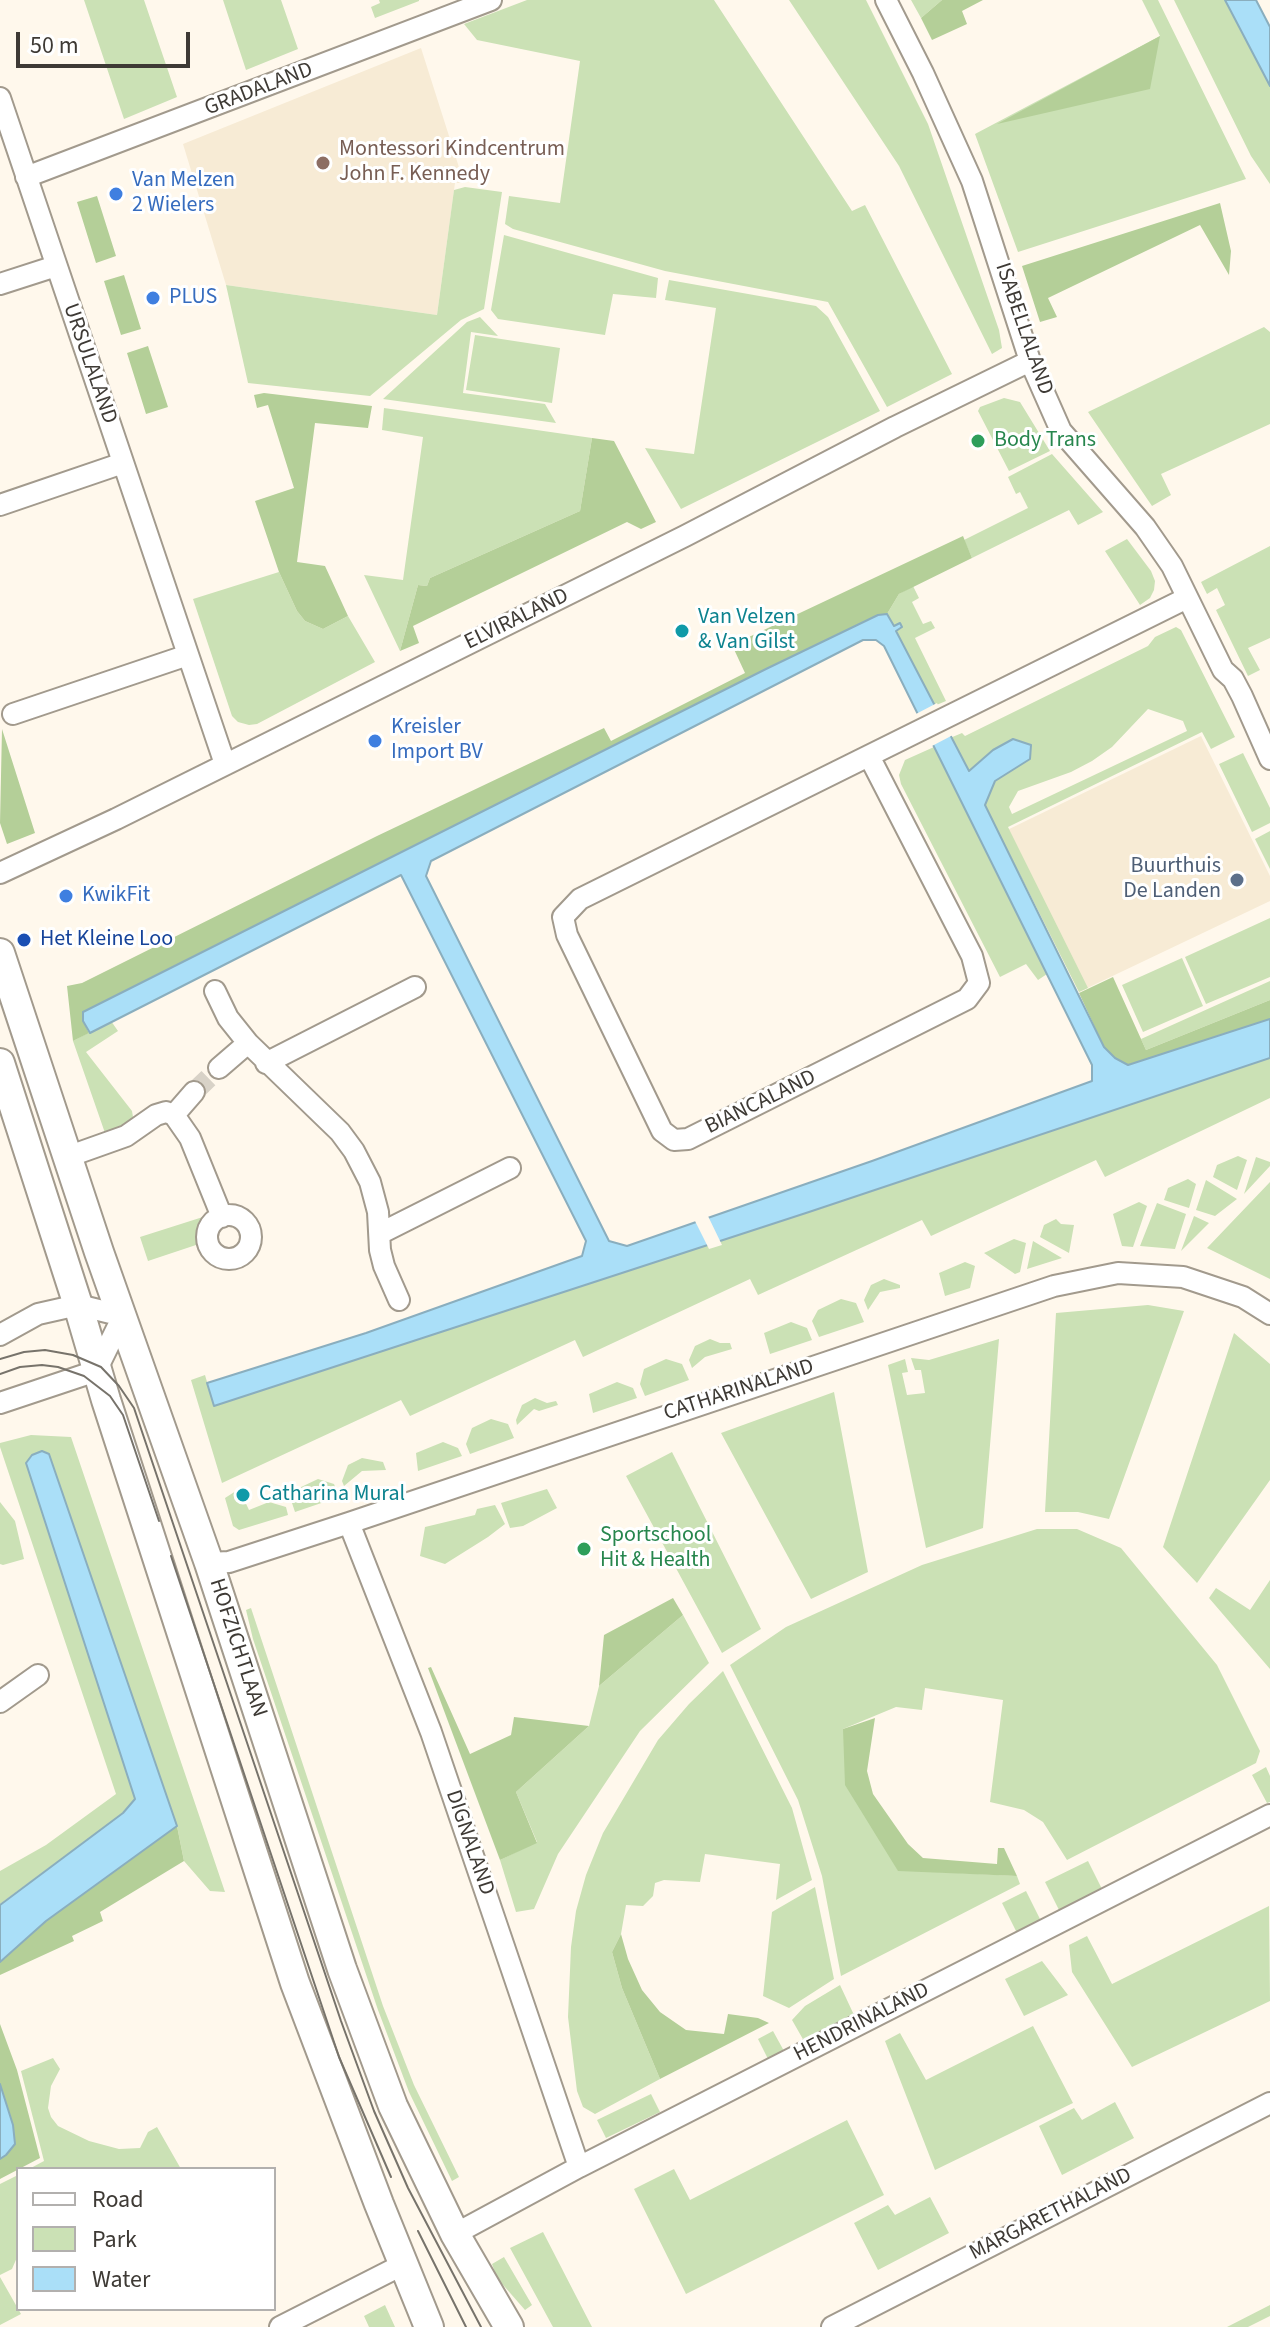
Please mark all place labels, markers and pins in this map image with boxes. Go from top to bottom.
place label: Montessori Kindcentrum John F. Kennedy [339,137,565,188]
marker: Montessori Kindcentrum John F. Kennedy [314,154,332,172]
place label: Van Melzen 2 Wielers [132,168,235,220]
marker: Van Melzen 2 Wielers [107,185,125,203]
place label: PLUS [169,285,217,311]
marker: PLUS [144,289,162,307]
place label: Body Trans [994,428,1096,454]
marker: Body Trans [969,432,987,450]
place label: Van Velzen & Van Gilst [698,605,796,656]
marker: Van Velzen & Van Gilst [673,622,691,640]
place label: Kreisler Import BV [391,715,483,766]
marker: Kreisler Import BV [366,732,384,750]
place label: Buurthuis De Landen [1123,854,1221,906]
marker: Buurthuis De Landen [1228,871,1246,889]
place label: KwikFit [82,883,150,909]
marker: KwikFit [57,887,75,905]
place label: Het Kleine Loo [40,927,173,953]
marker: Het Kleine Loo [15,931,33,949]
place label: Catharina Mural [259,1482,405,1508]
marker: Catharina Mural [234,1486,252,1504]
place label: Sportschool Hit & Health [600,1523,711,1574]
marker: Sportschool Hit & Health [575,1540,593,1558]

